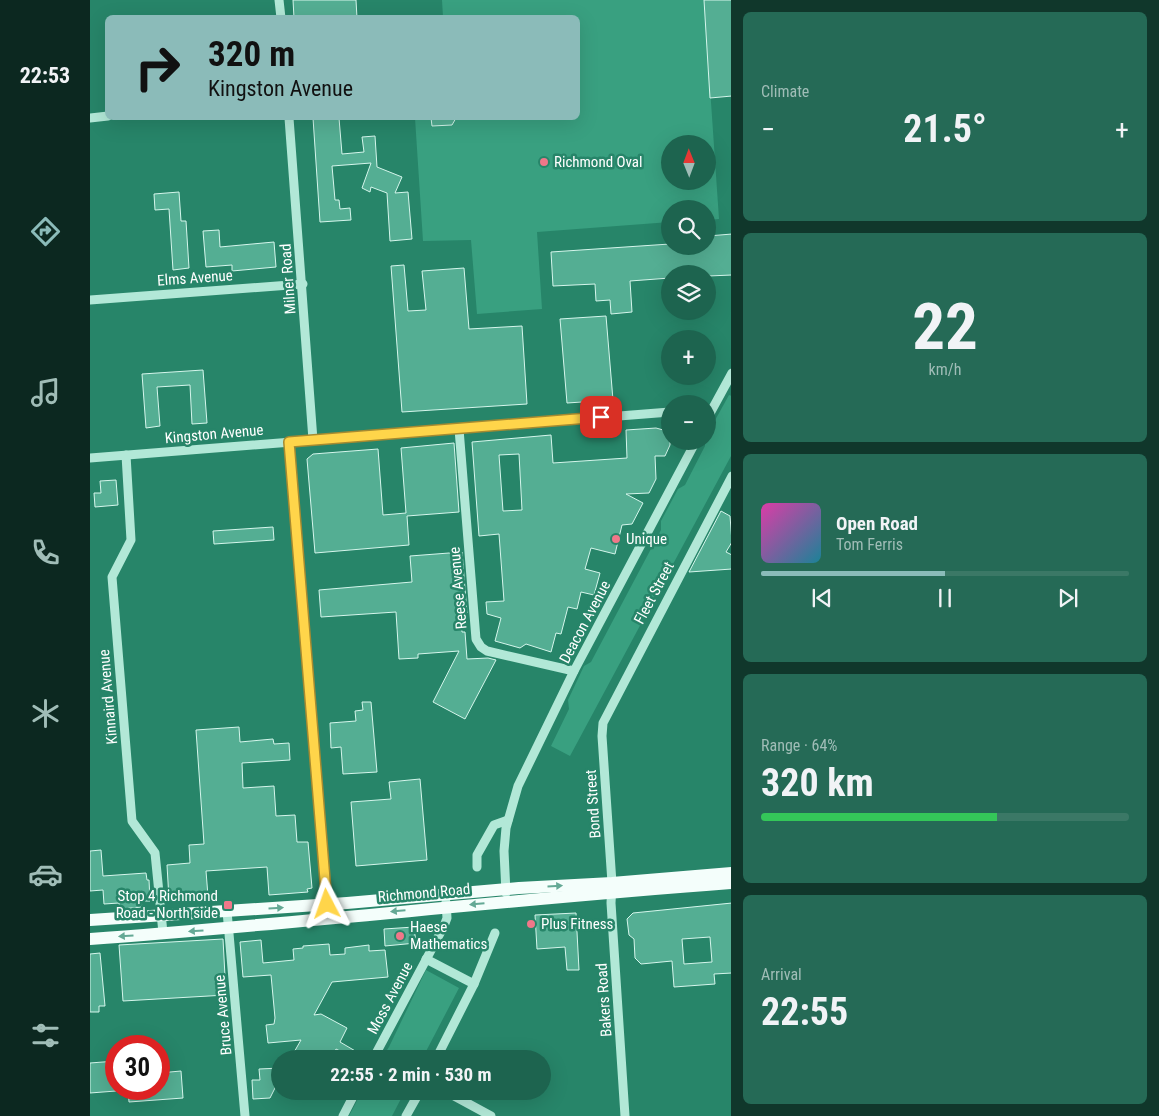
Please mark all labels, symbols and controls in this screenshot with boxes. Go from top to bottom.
text: 320 m [208,34,295,75]
icon: right [125,35,190,100]
text: 22:53 [20,63,70,88]
text: Kingston Avenue [208,76,353,101]
text: Climate [761,82,809,101]
text: 21.5° [903,107,987,151]
text: − [761,113,775,146]
text: + [1115,113,1129,146]
north arrow [661,135,716,190]
map controls [661,135,716,450]
place label: Richmond Oval [554,153,643,171]
marker: Richmond Oval [538,156,550,168]
button: search [661,200,716,255]
icon: directions [28,214,63,249]
street label: Milner Road [277,243,299,315]
button: layers [661,265,716,320]
street label: Elms Avenue [157,266,233,290]
text: 22 [912,289,978,365]
button: + [661,330,716,385]
text: km/h [929,360,961,379]
icon: music [28,375,63,410]
button: − [661,395,716,450]
pin [580,396,622,438]
icon: arrive [587,403,615,431]
street label: Kingston Avenue [164,421,264,447]
text: Open Road [836,512,918,535]
place label: Unique [626,530,667,548]
marker: Unique [610,533,622,545]
icon: phone [28,535,63,570]
text: Tom Ferris [836,535,903,554]
street label: Reese Avenue [445,546,471,630]
street label: Fleet Street [630,559,678,627]
street label: Deacon Avenue [556,578,614,666]
icon: previous [808,584,836,612]
icon: pause [931,584,959,612]
icon: next [1054,584,1082,612]
street label: Kinnaird Avenue [95,649,121,745]
icon: climate [28,696,63,731]
text: Range · 64% [761,736,837,755]
text: 320 km [761,761,874,805]
street label: Bond Street [582,769,604,839]
icon: car [28,857,63,892]
position arrow [300,877,352,929]
street label: Richmond Road [377,880,471,906]
one-way arrow [547,881,563,889]
place label: Stop 4 Richmond Road - North side [116,887,218,922]
marker: Stop 4 Richmond Road - North side [222,899,234,911]
one-way arrow [468,901,484,909]
one-way arrow [268,903,284,911]
one-way arrow [390,908,406,916]
place label: Plus Fitness [541,915,614,933]
place label: Haese Mathematics [410,918,488,953]
marker: Plus Fitness [525,918,537,930]
one-way arrow [188,927,204,935]
marker: Haese Mathematics [394,930,406,942]
one-way arrow [118,932,134,940]
street label: Moss Avenue [363,959,417,1037]
street label: Bakers Road [592,962,616,1038]
text: Arrival [761,965,802,984]
street label: Bruce Avenue [211,974,235,1056]
text: 22:55 [761,990,848,1034]
icon: filters [28,1018,63,1053]
speed limit sign: 30 [105,1035,170,1100]
text: 22:55 · 2 min · 530 m [330,1063,492,1086]

